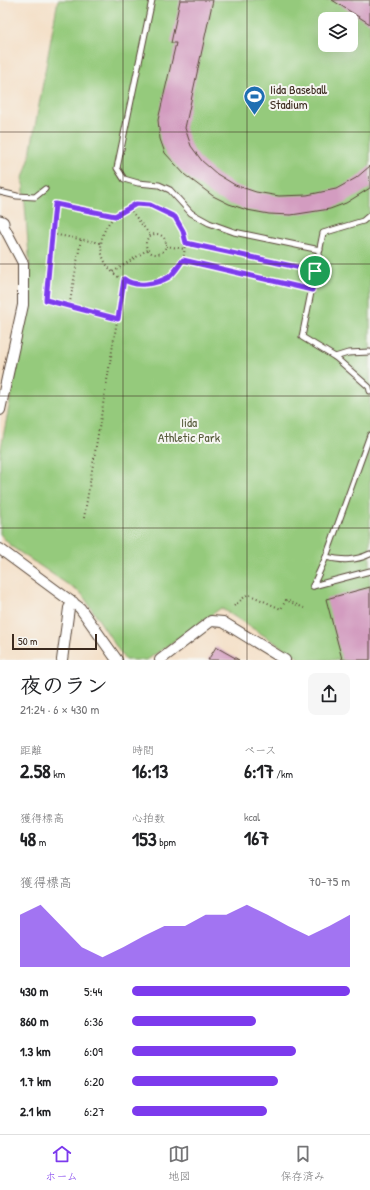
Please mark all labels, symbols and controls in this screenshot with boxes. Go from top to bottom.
map controls [318,12,358,52]
button: layers [318,12,358,52]
place label: Iida Baseball Stadium [270,80,327,113]
sports icon: Iida Baseball Stadium [242,83,268,116]
pin [298,254,332,288]
icon: arrive [304,260,326,282]
park label: Iida Athletic Park [158,413,221,446]
scale bar [12,632,97,651]
text: 50 m [18,634,38,648]
text: 夜のラン [20,670,108,700]
button: share [308,673,350,715]
text: 21:24 · 6 × 430 m [20,700,99,718]
text: 距離 [20,743,42,757]
text: 時間 [132,743,154,757]
text: ペース [244,743,276,757]
text: 2.58 [20,757,51,784]
text: 16:13 [132,757,168,784]
text: 6:17 [244,757,274,784]
text: km [51,767,65,781]
text: /km [274,767,293,781]
text: kcal [244,810,260,824]
text: 獲得標高 [20,811,64,825]
text: 心拍数 [132,811,165,825]
text: 167 [244,824,269,851]
text: 48 [20,825,36,852]
text: 153 [132,825,157,852]
text: m [36,835,46,849]
text: bpm [157,835,176,849]
text: 70–75 m [309,872,350,890]
text: 獲得標高 [20,873,72,891]
text: 430 m [20,982,48,1000]
text: 5:44 [84,982,102,1000]
text: 860 m [20,1012,48,1030]
text: 6:36 [84,1012,103,1030]
text: 1.3 km [20,1042,51,1060]
text: 6:09 [84,1042,103,1060]
text: 1.7 km [20,1072,51,1090]
text: 6:20 [84,1072,104,1090]
text: 2.1 km [20,1102,51,1120]
text: 6:27 [84,1102,105,1120]
tab: ホーム [45,1143,78,1183]
tab: 地図 [168,1143,190,1183]
tab: 保存済み [281,1143,325,1183]

